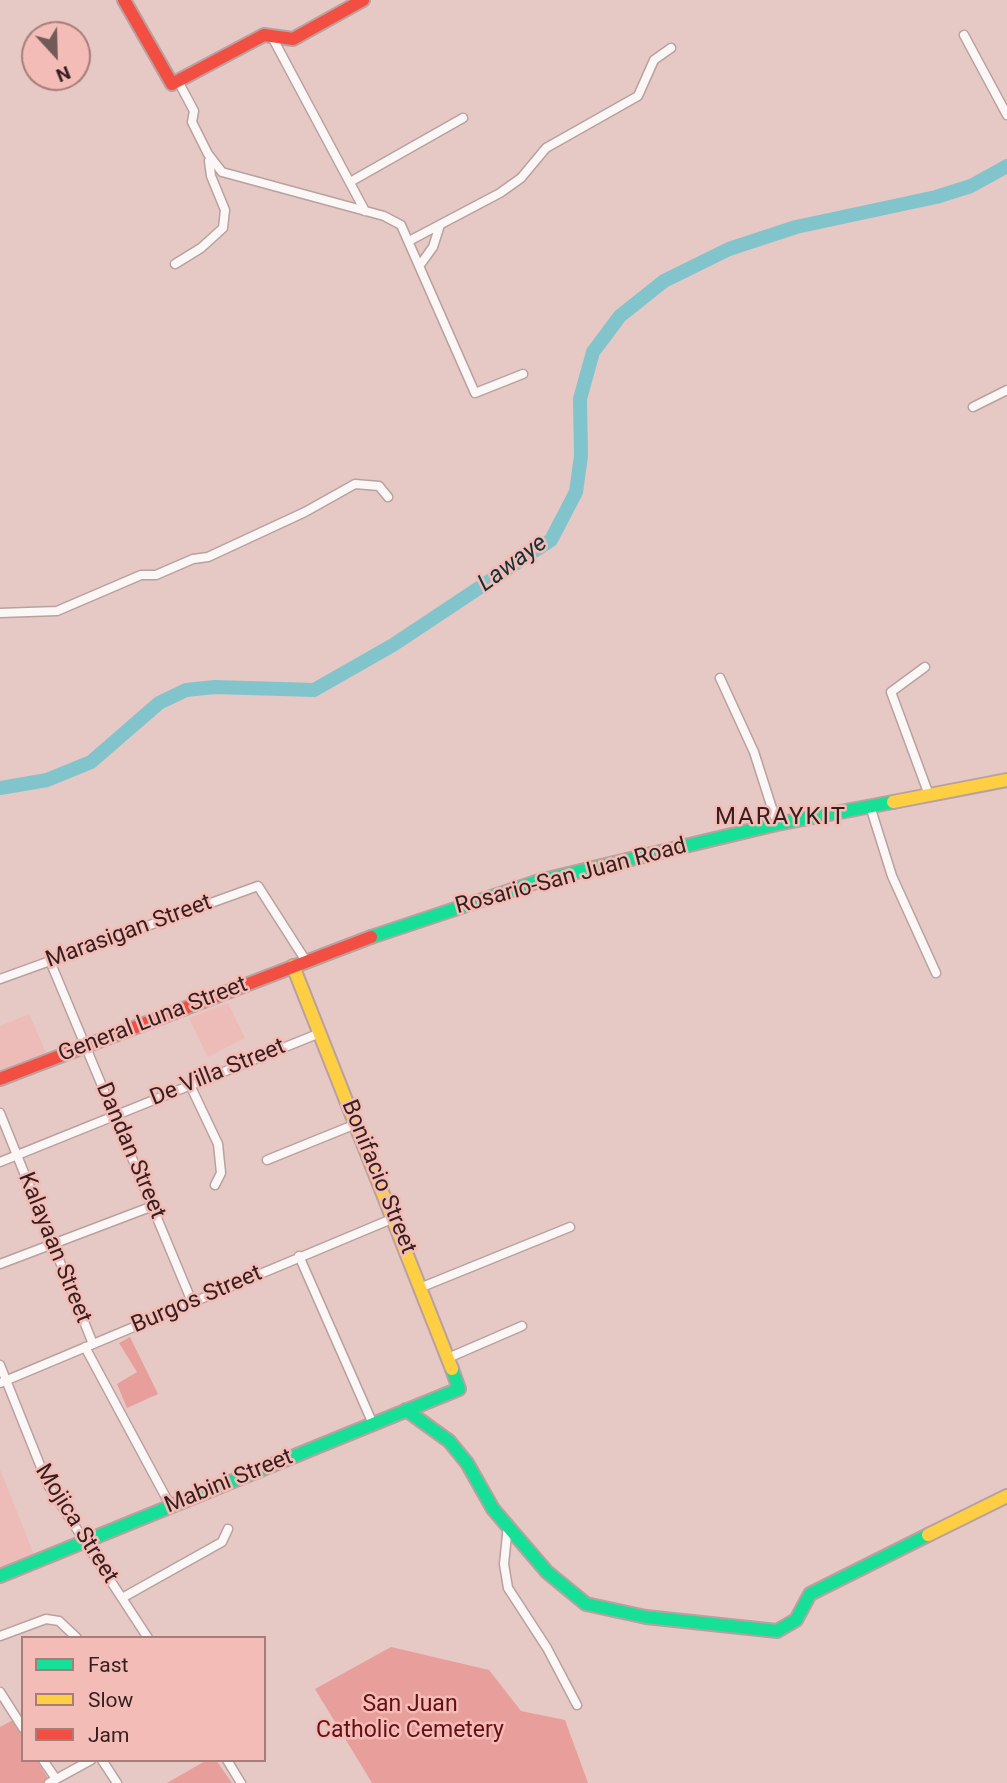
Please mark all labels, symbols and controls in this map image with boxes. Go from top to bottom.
north arrow [21,21,91,91]
text: N [53,61,74,87]
water label: Lawaye [473,529,553,599]
district label: MARAYKIT [716,804,846,832]
street label: Rosario-San Juan Road [452,833,690,921]
street label: Marasigan Street [42,889,216,975]
street label: General Luna Street [55,971,251,1069]
street label: De Villa Street [146,1033,290,1113]
street label: Dandan Street [89,1079,171,1223]
street label: Bonifacio Street [335,1096,421,1258]
street label: Kalayaan Street [11,1169,97,1327]
street label: Burgos Street [128,1260,266,1340]
street label: Mabini Street [161,1444,297,1520]
street label: Mojica Street [28,1459,124,1589]
legend [21,1636,266,1762]
text: Fast [88,1653,128,1677]
text: Slow [88,1688,133,1712]
park label: San Juan Catholic Cemetery [316,1691,504,1745]
text: Jam [88,1723,129,1747]

